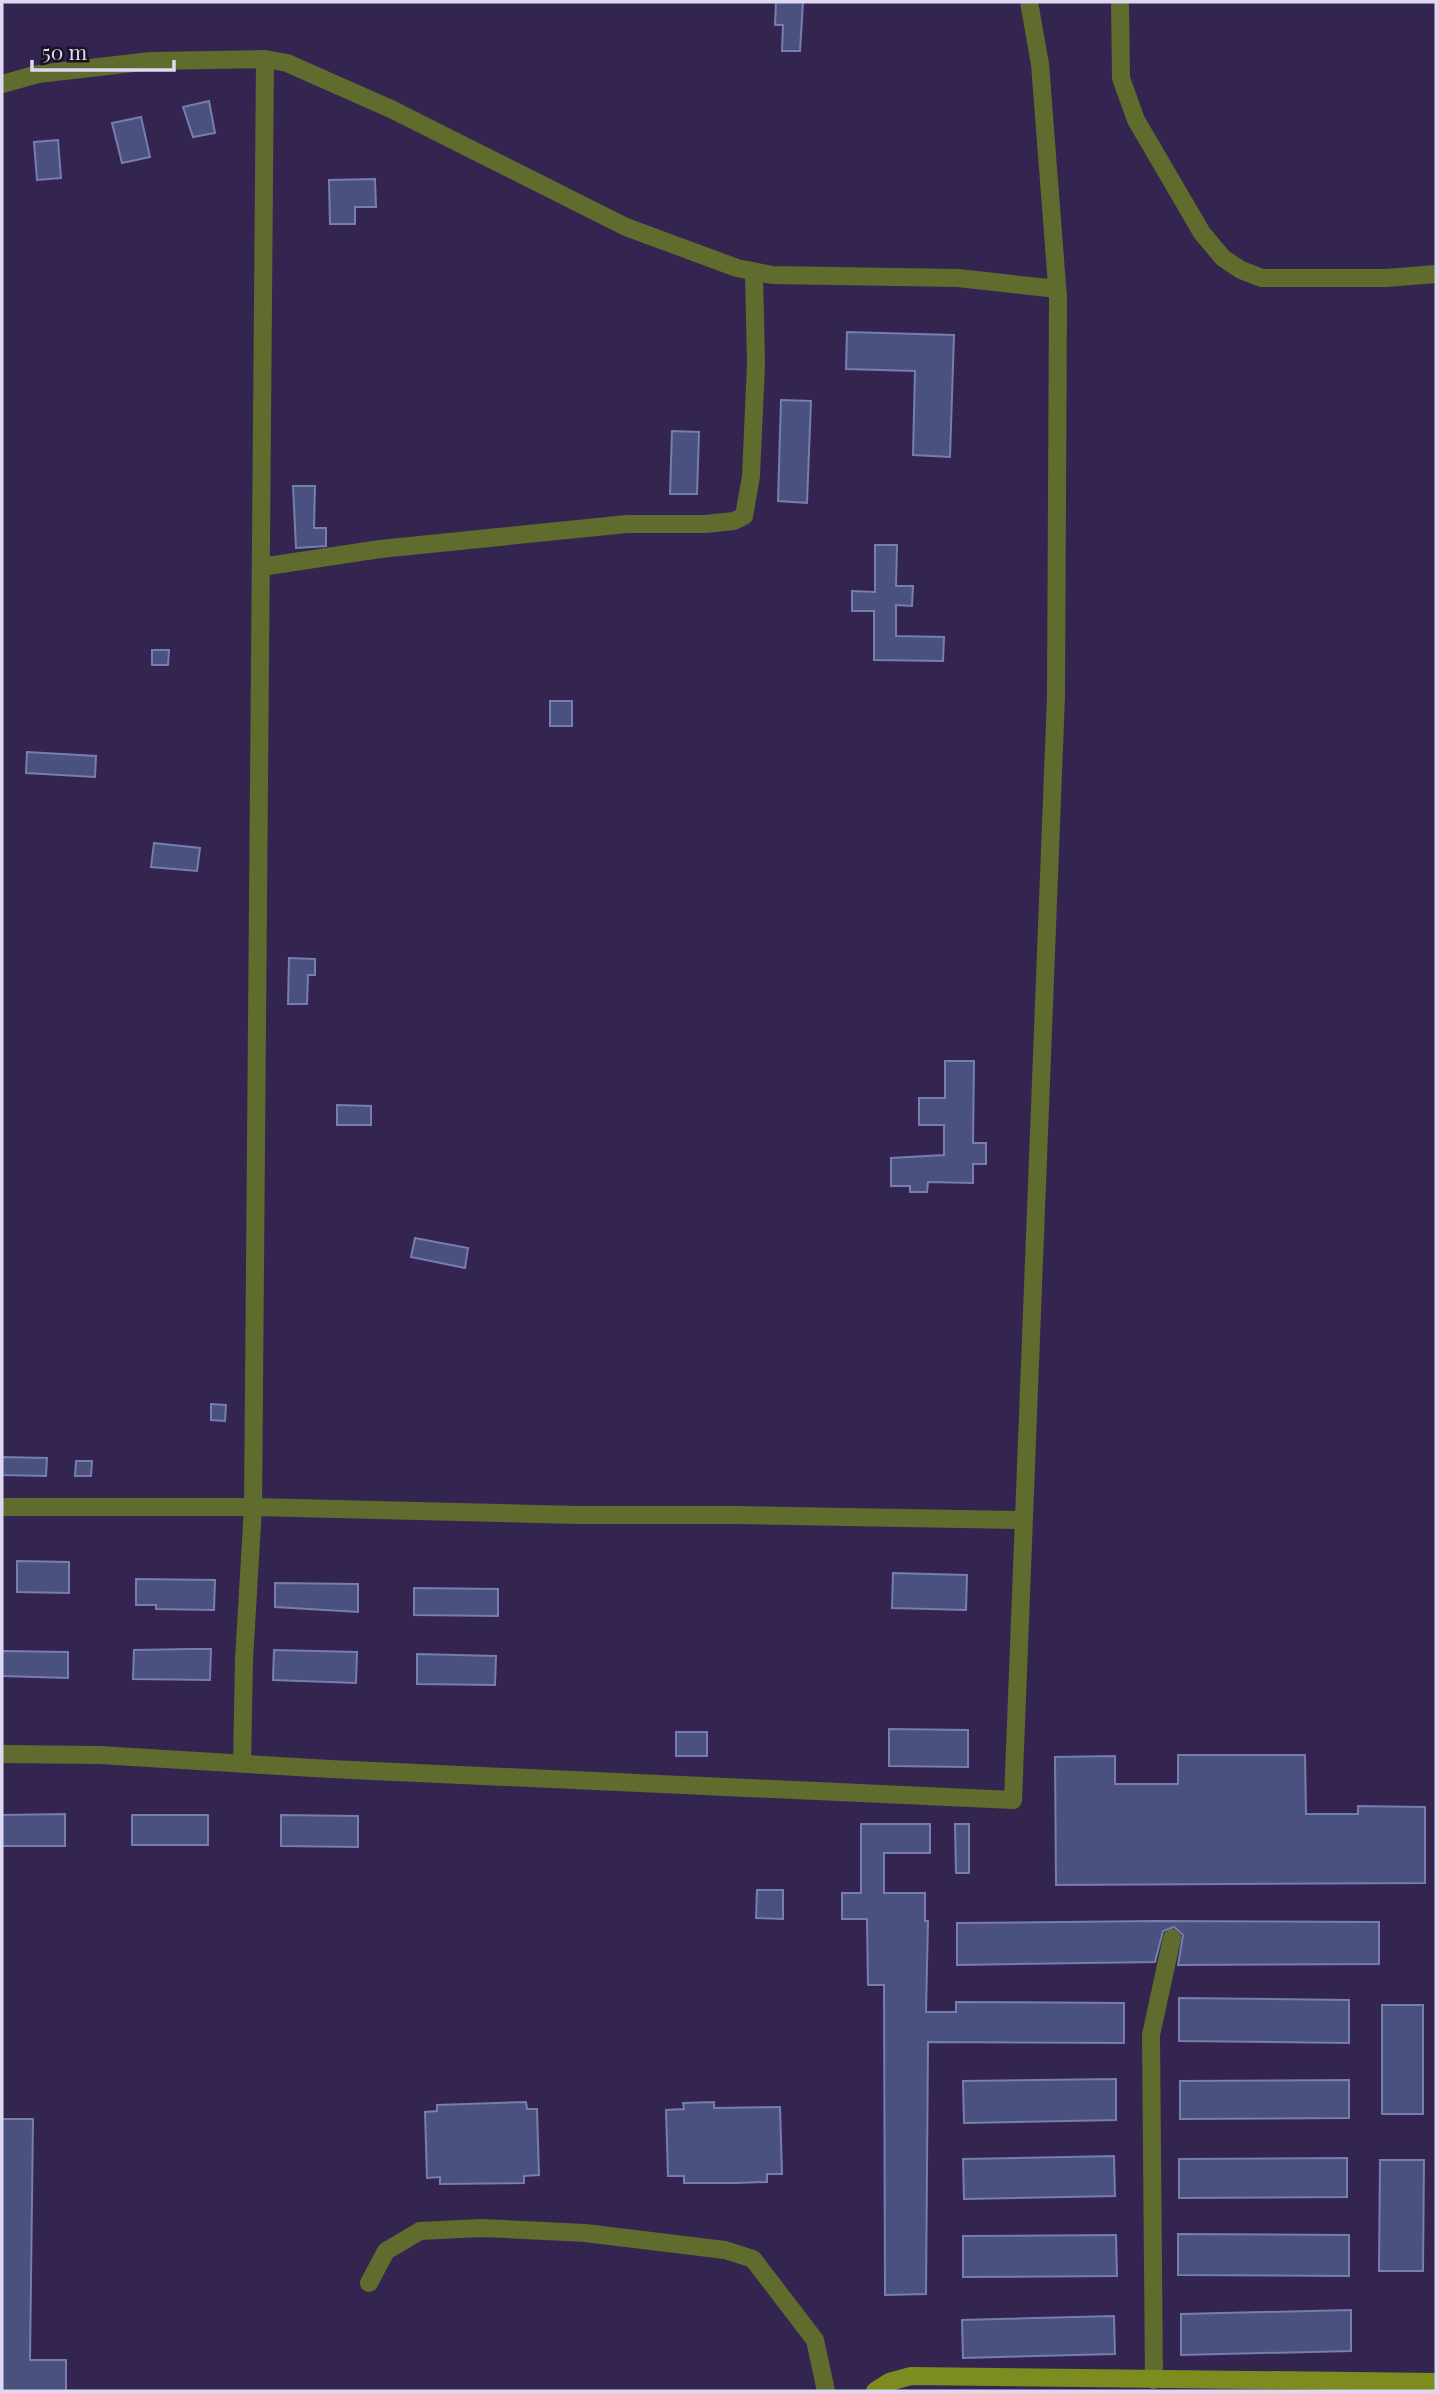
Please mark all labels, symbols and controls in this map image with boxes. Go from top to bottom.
scale bar [32,28,173,72]
text: 50 m [42,37,88,65]

